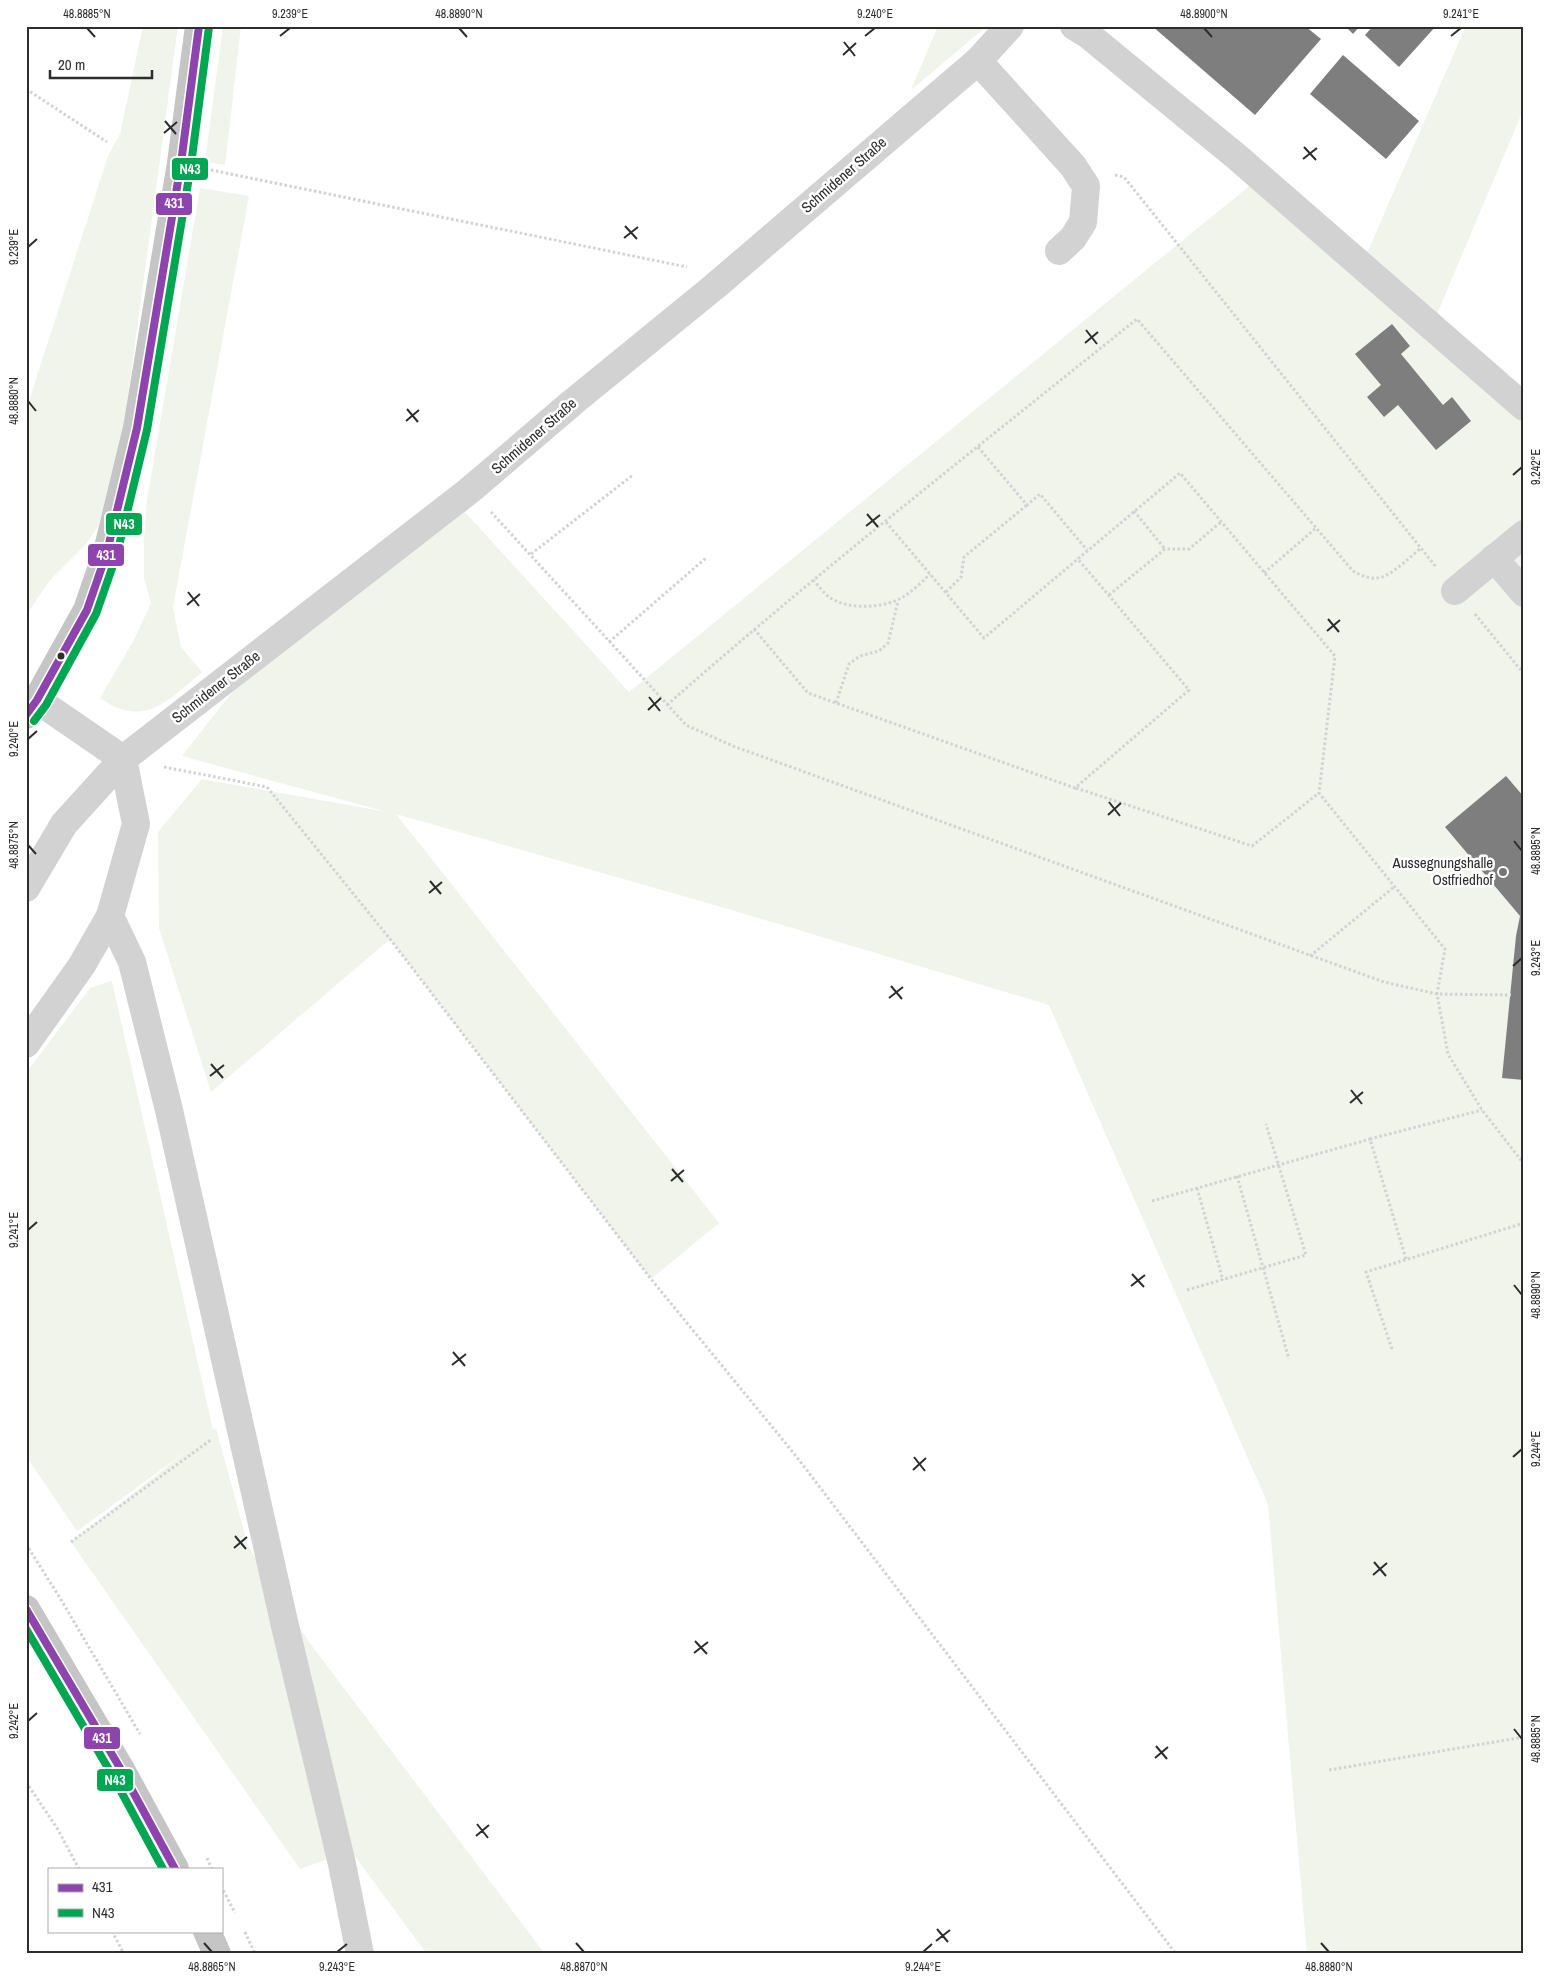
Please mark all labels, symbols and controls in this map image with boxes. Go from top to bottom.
text: 48.8885°N [63,6,111,22]
text: 9.239°E [272,6,308,22]
text: 48.8890°N [435,6,483,22]
text: 9.240°E [857,6,893,22]
text: 48.8900°N [1180,6,1228,22]
text: 9.241°E [1443,6,1479,22]
scale bar [50,48,152,80]
text: 20 m [58,54,85,75]
street label: Schmidener Straße [797,132,891,218]
line badge: N43 [171,157,209,181]
text: N43 [179,160,201,178]
line badge: 431 [155,192,193,216]
text: 431 [164,194,184,212]
text: 9.239°E [6,229,22,265]
text: 48.8880°N [6,377,22,425]
street label: Schmidener Straße [487,393,581,479]
text: 9.242°E [1528,449,1544,485]
line badge: N43 [105,512,143,536]
text: N43 [113,515,135,533]
line badge: 431 [87,543,125,567]
text: 431 [96,546,116,564]
street label: Schmidener Straße [167,645,264,728]
unlabelled marker [56,651,66,661]
text: 9.240°E [6,721,22,757]
text: 48.8875°N [6,821,22,869]
text: 48.8895°N [1528,827,1544,875]
place label: Aussegnungshalle Ostfriedhof [1391,852,1494,890]
marker: Aussegnungshalle Ostfriedhof [1497,866,1509,878]
text: 9.243°E [1528,940,1544,976]
text: 9.241°E [6,1212,22,1248]
text: 48.8890°N [1528,1271,1544,1319]
text: 9.244°E [1528,1431,1544,1467]
text: 9.242°E [6,1703,22,1739]
text: 48.8885°N [1528,1715,1544,1763]
line badge: 431 [83,1726,121,1750]
text: 431 [92,1729,112,1747]
line badge: N43 [96,1768,134,1792]
text: N43 [104,1771,126,1789]
legend [48,1868,222,1932]
text: 431 [92,1876,113,1897]
text: N43 [92,1902,115,1923]
text: 48.8865°N [188,1959,236,1975]
text: 9.243°E [319,1959,355,1975]
text: 48.8870°N [560,1959,608,1975]
text: 9.244°E [905,1959,941,1975]
text: 48.8880°N [1305,1959,1353,1975]

